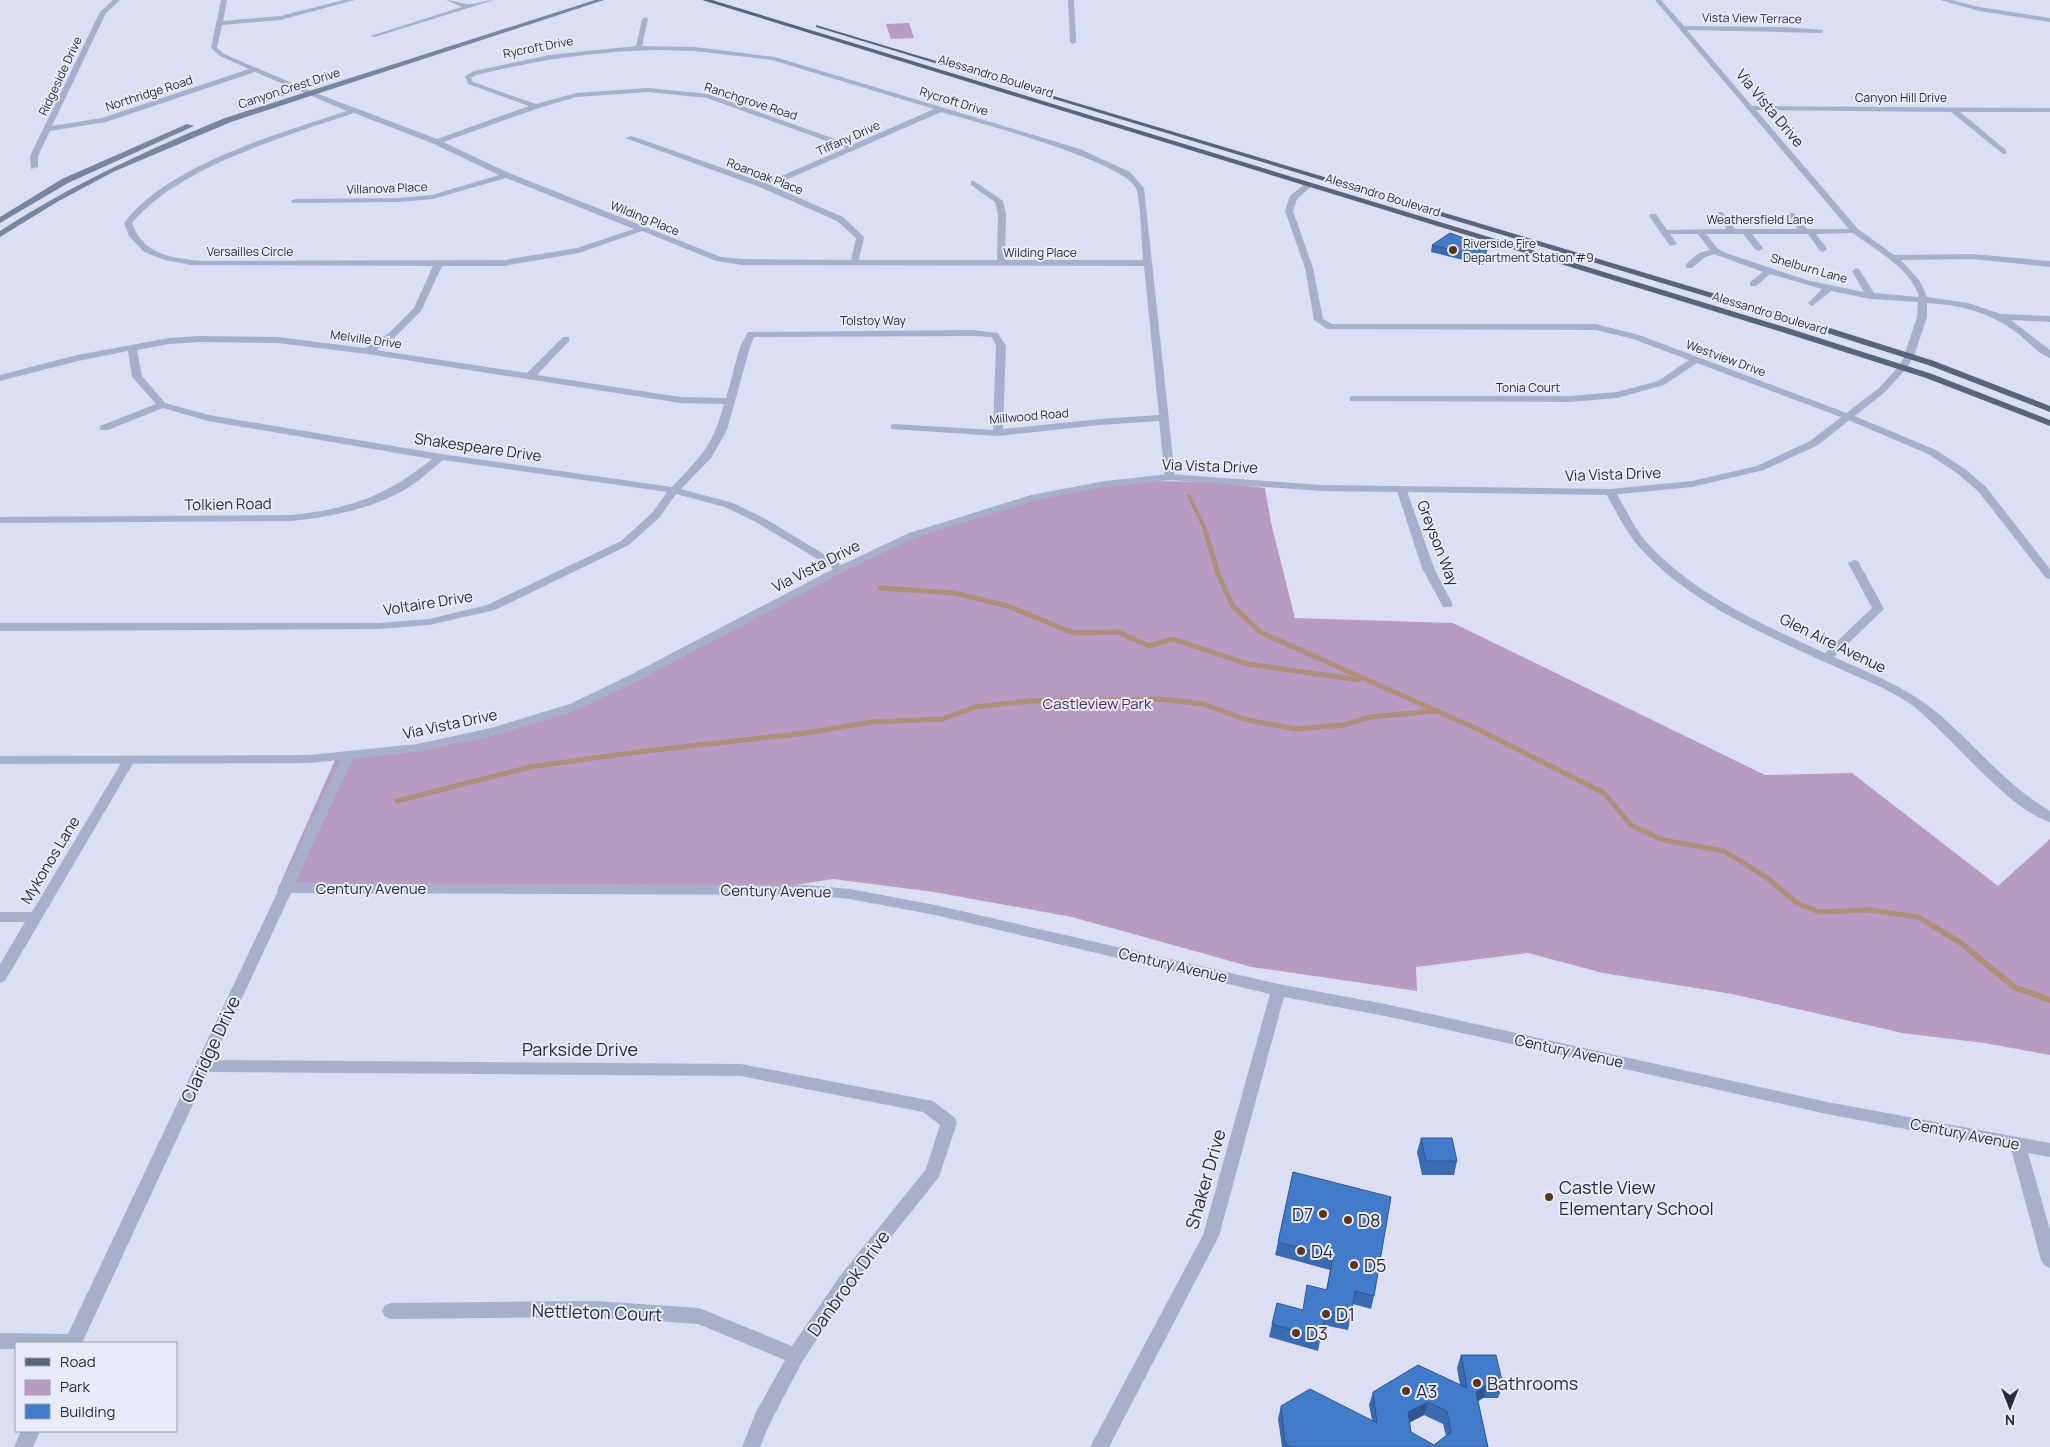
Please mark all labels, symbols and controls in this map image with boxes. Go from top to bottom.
street label: Vista View Terrace [1702,9,1802,27]
street label: Rycroft Drive [501,32,575,62]
street label: Ridgeside Drive [34,34,86,118]
street label: Alessandro Boulevard [936,50,1056,102]
street label: Canyon Crest Drive [236,64,342,112]
street label: Via Vista Drive [1731,64,1809,152]
street label: Northridge Road [103,71,195,115]
street label: Ranchgrove Road [702,78,800,124]
street label: Rycroft Drive [918,82,990,120]
street label: Canyon Hill Drive [1855,89,1947,106]
street label: Tiffany Drive [813,116,883,160]
street label: Roanoak Place [724,154,806,198]
street label: Alessandro Boulevard [1323,169,1443,221]
street label: Villanova Place [346,178,428,198]
street label: Wilding Place [608,196,682,240]
street label: Weathersfield Lane [1707,211,1813,228]
place label: Riverside Fire Department Station #9 [1463,235,1594,266]
street label: Versailles Circle [207,243,293,260]
street label: Wilding Place [1003,244,1077,261]
marker: Riverside Fire Department Station #9 [1447,244,1459,256]
street label: Shelburn Lane [1769,249,1849,287]
street label: Alessandro Boulevard [1710,287,1830,339]
street label: Tolstoy Way [840,312,907,329]
street label: Melville Drive [329,326,403,352]
street label: Westview Drive [1684,336,1768,380]
street label: Tonia Court [1496,379,1560,396]
street label: Millwood Road [989,404,1069,428]
street label: Shakespeare Drive [413,428,543,466]
street label: Via Vista Drive [1162,454,1259,478]
street label: Via Vista Drive [1565,462,1662,486]
street label: Tolkien Road [184,493,272,515]
street label: Greyson Way [1412,497,1464,589]
street label: Via Vista Drive [768,535,864,597]
street label: Voltaire Drive [382,586,475,620]
street label: Glen Aire Avenue [1776,608,1890,678]
park label: Castleview Park [1043,693,1152,714]
street label: Via Vista Drive [401,704,499,744]
street label: Mykonos Lane [16,812,85,908]
street label: Century Avenue [316,878,427,899]
street label: Century Avenue [720,880,832,902]
street label: Century Avenue [1117,942,1230,988]
street label: Claridge Drive [175,992,245,1106]
street label: Century Avenue [1513,1029,1626,1073]
street label: Parkside Drive [522,1037,638,1061]
street label: Century Avenue [1909,1113,2022,1155]
street label: Shaker Drive [1179,1126,1231,1232]
place label: Castle View Elementary School [1559,1175,1714,1220]
marker: Castle View Elementary School [1543,1191,1555,1203]
place label: D7 [1292,1202,1313,1226]
marker: D7 [1317,1208,1329,1220]
place label: D8 [1358,1208,1381,1232]
marker: D8 [1342,1214,1354,1226]
street label: Danbrook Drive [801,1225,895,1341]
place label: D4 [1311,1239,1333,1263]
marker: D4 [1295,1245,1307,1257]
place label: D5 [1364,1253,1386,1277]
marker: D5 [1348,1259,1360,1271]
street label: Nettleton Court [531,1298,663,1326]
place label: D1 [1336,1302,1355,1326]
marker: D1 [1320,1308,1332,1320]
place label: D3 [1306,1321,1328,1345]
marker: D3 [1290,1327,1302,1339]
legend [15,1342,178,1432]
text: Road [60,1351,96,1372]
place label: Bathrooms [1487,1371,1578,1395]
text: Park [60,1376,90,1397]
marker: Bathrooms [1471,1377,1483,1389]
place label: A3 [1416,1379,1437,1403]
north arrow [1985,1382,2035,1432]
marker: A3 [1400,1385,1412,1397]
text: Building [60,1401,115,1422]
text: N [2005,1411,2015,1430]

